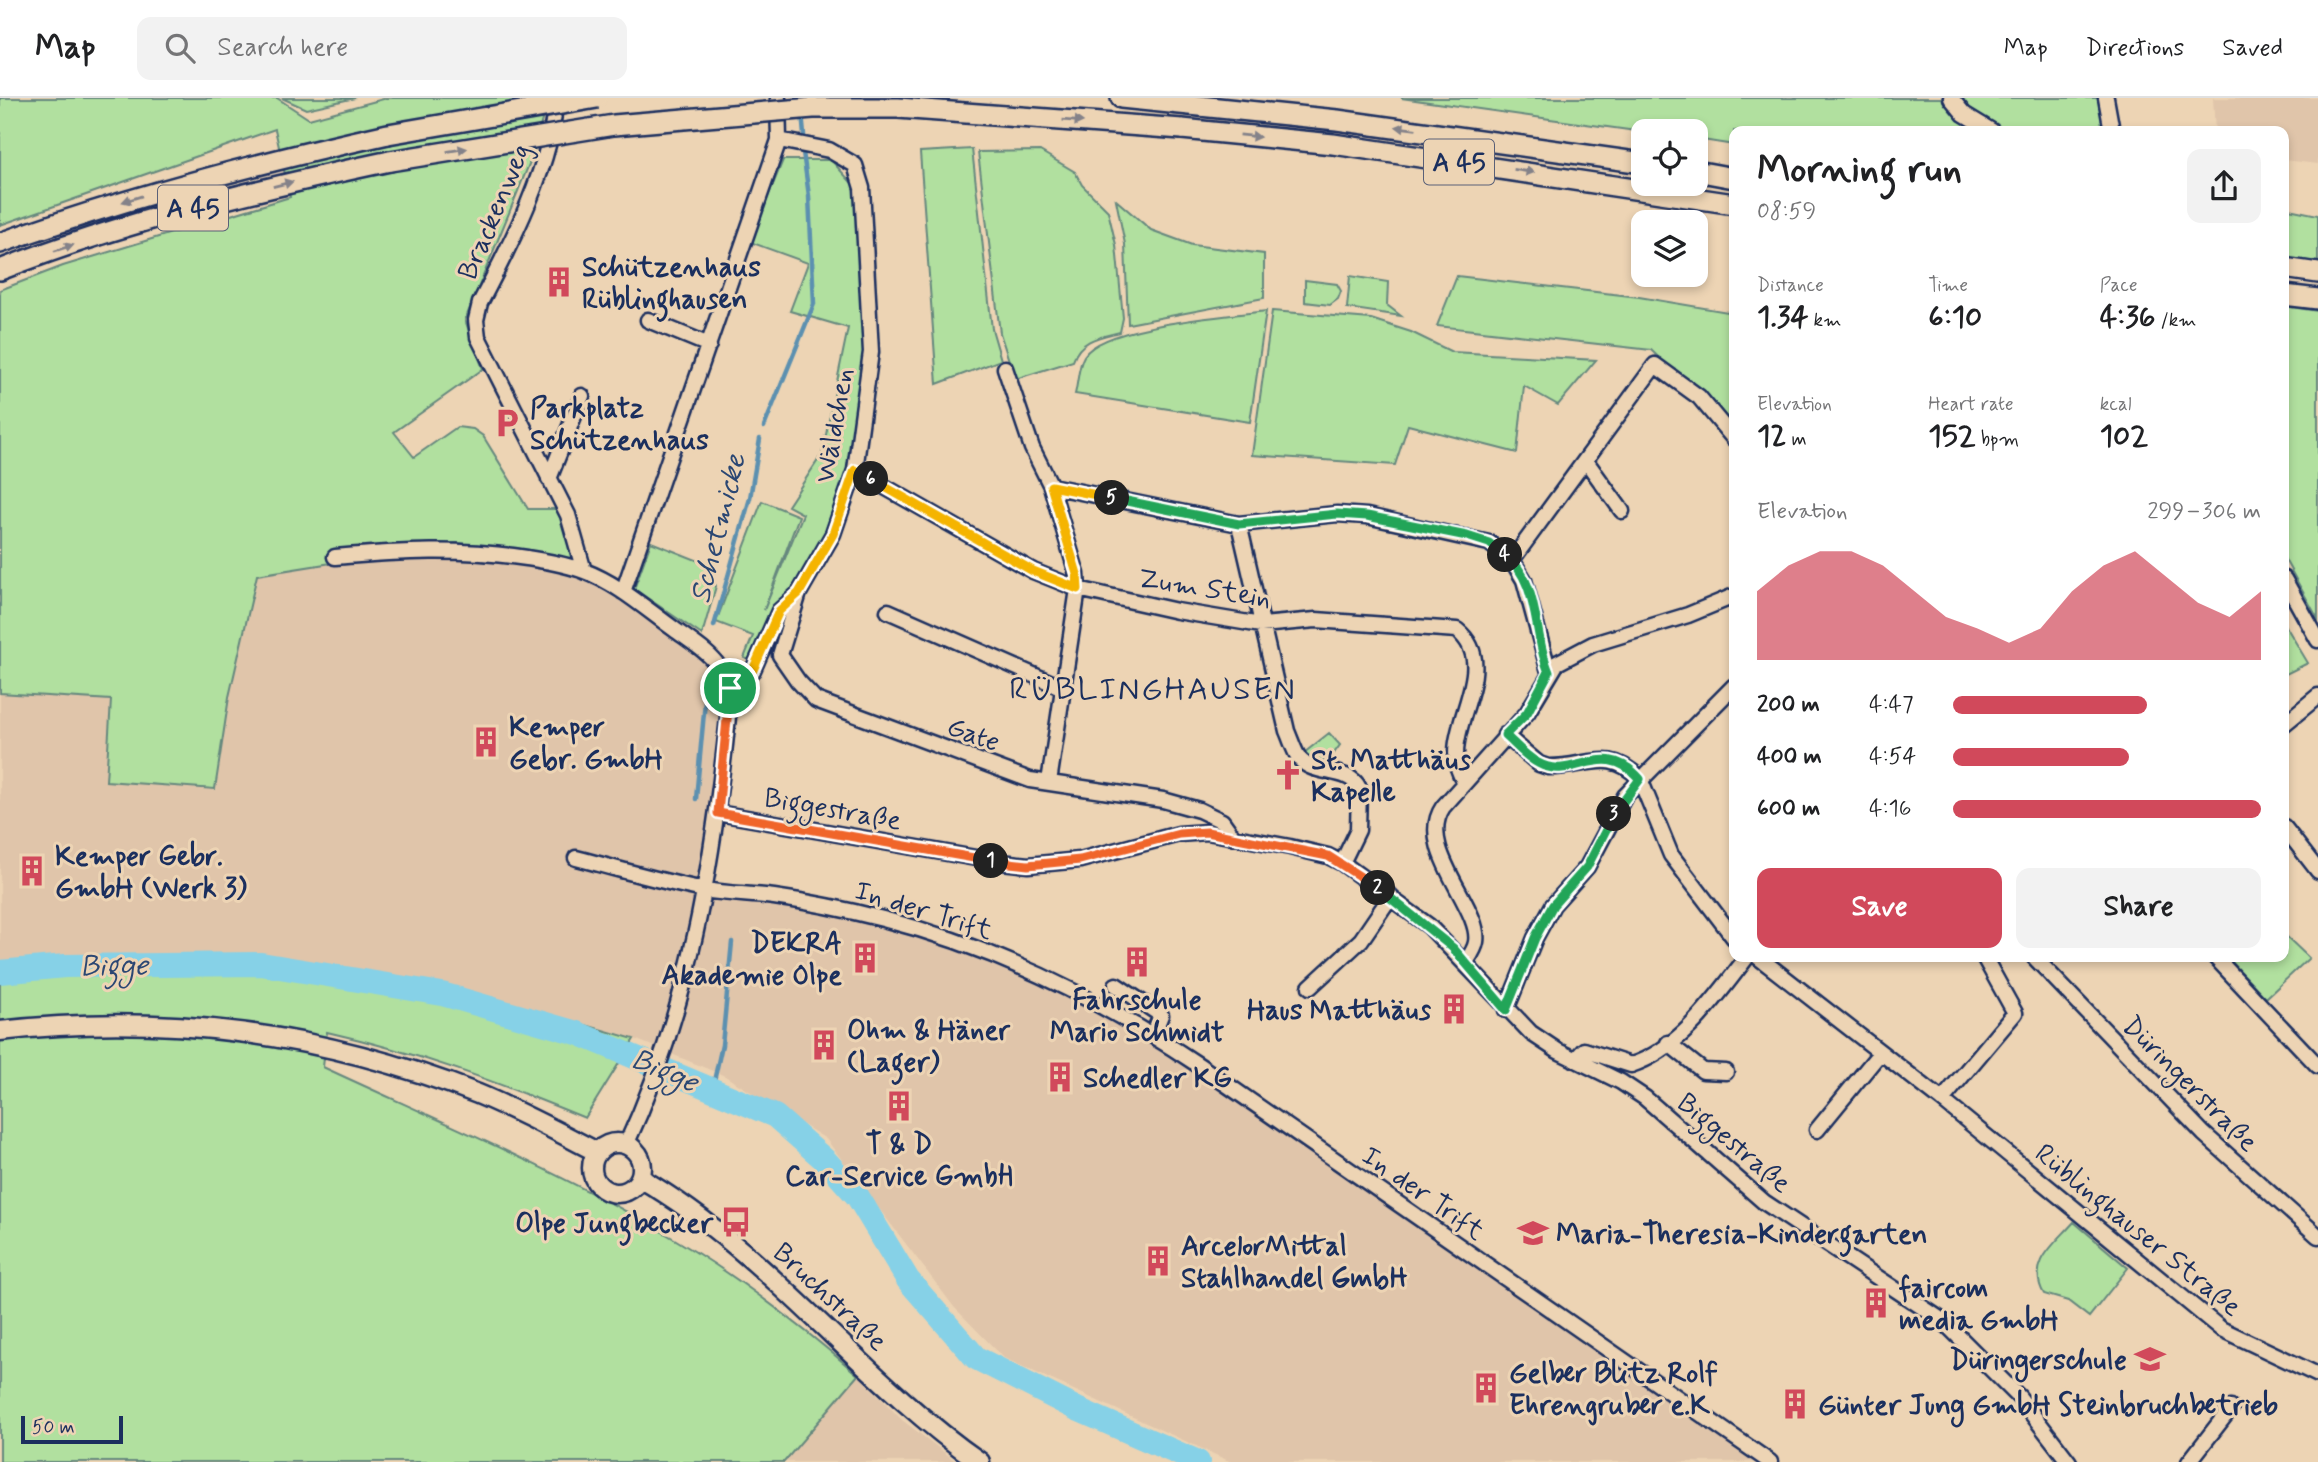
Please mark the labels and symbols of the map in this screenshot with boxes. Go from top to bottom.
one-way arrow [1062,116,1084,127]
one-way arrow [1395,123,1417,134]
one-way arrow [1239,131,1261,142]
street label: Brackenweg [450,138,541,286]
road number: A 45 [1424,139,1494,184]
one-way arrow [446,144,468,155]
one-way arrow [1513,166,1535,177]
one-way arrow [272,179,294,190]
road number: A 45 [158,186,228,230]
one-way arrow [122,195,143,205]
one-way arrow [54,242,75,253]
place label: Schützenhaus Rüblinghausen [582,250,761,322]
building icon: Schützenhaus Rüblinghausen [542,265,576,299]
street label: Wäldchen [807,365,864,486]
place label: Parkplatz Schützenhaus [530,391,709,460]
parking icon: Parkplatz Schützenhaus [490,406,524,440]
water label: Schetmicke [681,449,756,607]
pin: 6 [854,462,888,496]
pin: 5 [1094,480,1130,516]
pin: 4 [1488,538,1522,573]
street label: Zum Stein [1136,561,1274,618]
pin [700,658,760,718]
district label: RÜBLINGHAUSEN [1009,669,1297,711]
street label: Gate [942,709,1005,762]
place label: Kemper Gebr. GmbH [509,710,663,779]
building icon: Kemper Gebr. GmbH [469,725,503,759]
place label: St. Matthäus Kapelle [1311,743,1471,812]
church icon: St. Matthäus Kapelle [1271,758,1305,792]
street label: Biggestraße [761,780,904,844]
pin: 3 [1596,796,1632,832]
place label: Kemper Gebr. GmbH (Werk 3) [55,839,247,908]
pin: 1 [974,844,1009,878]
building icon: Kemper Gebr. GmbH (Werk 3) [15,854,49,888]
pin: 2 [1360,870,1396,906]
street label: In der Trift [850,873,997,950]
place label: DEKRA Akademie Olpe [662,926,842,995]
building icon: DEKRA Akademie Olpe [848,941,882,975]
building icon: Fahrschule Mario Schmidt [1120,945,1154,979]
water label: Bigge [79,946,150,991]
place label: Fahrschule Mario Schmidt [1050,983,1224,1052]
building icon: Haus Matthäus [1437,992,1471,1026]
place label: Haus Matthäus [1247,993,1432,1030]
street label: Düringerstraße [2112,1009,2265,1162]
place label: Ohm & Häner (Lager) [847,1013,1011,1085]
building icon: Ohm & Häner (Lager) [807,1028,841,1062]
water label: Bigge [624,1040,705,1107]
building icon: Schedler KG [1043,1060,1077,1094]
place label: Schedler KG [1083,1061,1232,1098]
street label: Biggestraße [1667,1085,1798,1205]
building icon: T & D Car-Service GmbH [882,1089,916,1123]
place label: T & D Car-Service GmbH [785,1127,1013,1196]
street label: Rüblinghauser Straße [2024,1136,2249,1328]
street label: In der Trift [1354,1138,1492,1250]
bus stop icon: Olpe Jungbecker [719,1205,753,1239]
place label: Olpe Jungbecker [515,1206,714,1246]
school or university icon: Maria-Theresia-Kindergarten [1516,1216,1550,1250]
place label: Maria-Theresia-Kindergarten [1556,1217,1927,1257]
place label: ArcelorMittal Stahlhandel GmbH [1181,1229,1408,1298]
street label: Bruchstraße [764,1235,895,1360]
building icon: ArcelorMittal Stahlhandel GmbH [1141,1244,1175,1278]
place label: faircom media GmbH [1898,1271,2059,1340]
building icon: faircom media GmbH [1859,1286,1893,1320]
school or university icon: Düringerschule [2133,1342,2167,1376]
place label: Düringerschule [1950,1343,2127,1383]
place label: Gelber Blitz Rolf Ehrengruber e.K [1509,1356,1718,1426]
building icon: Gelber Blitz Rolf Ehrengruber e.K [1469,1371,1503,1405]
building icon: Günter Jung GmbH Steinbruchbetrieb [1778,1387,1812,1421]
place label: Günter Jung GmbH Steinbruchbetrieb [1818,1388,2278,1428]
scale bar [21,1413,122,1445]

